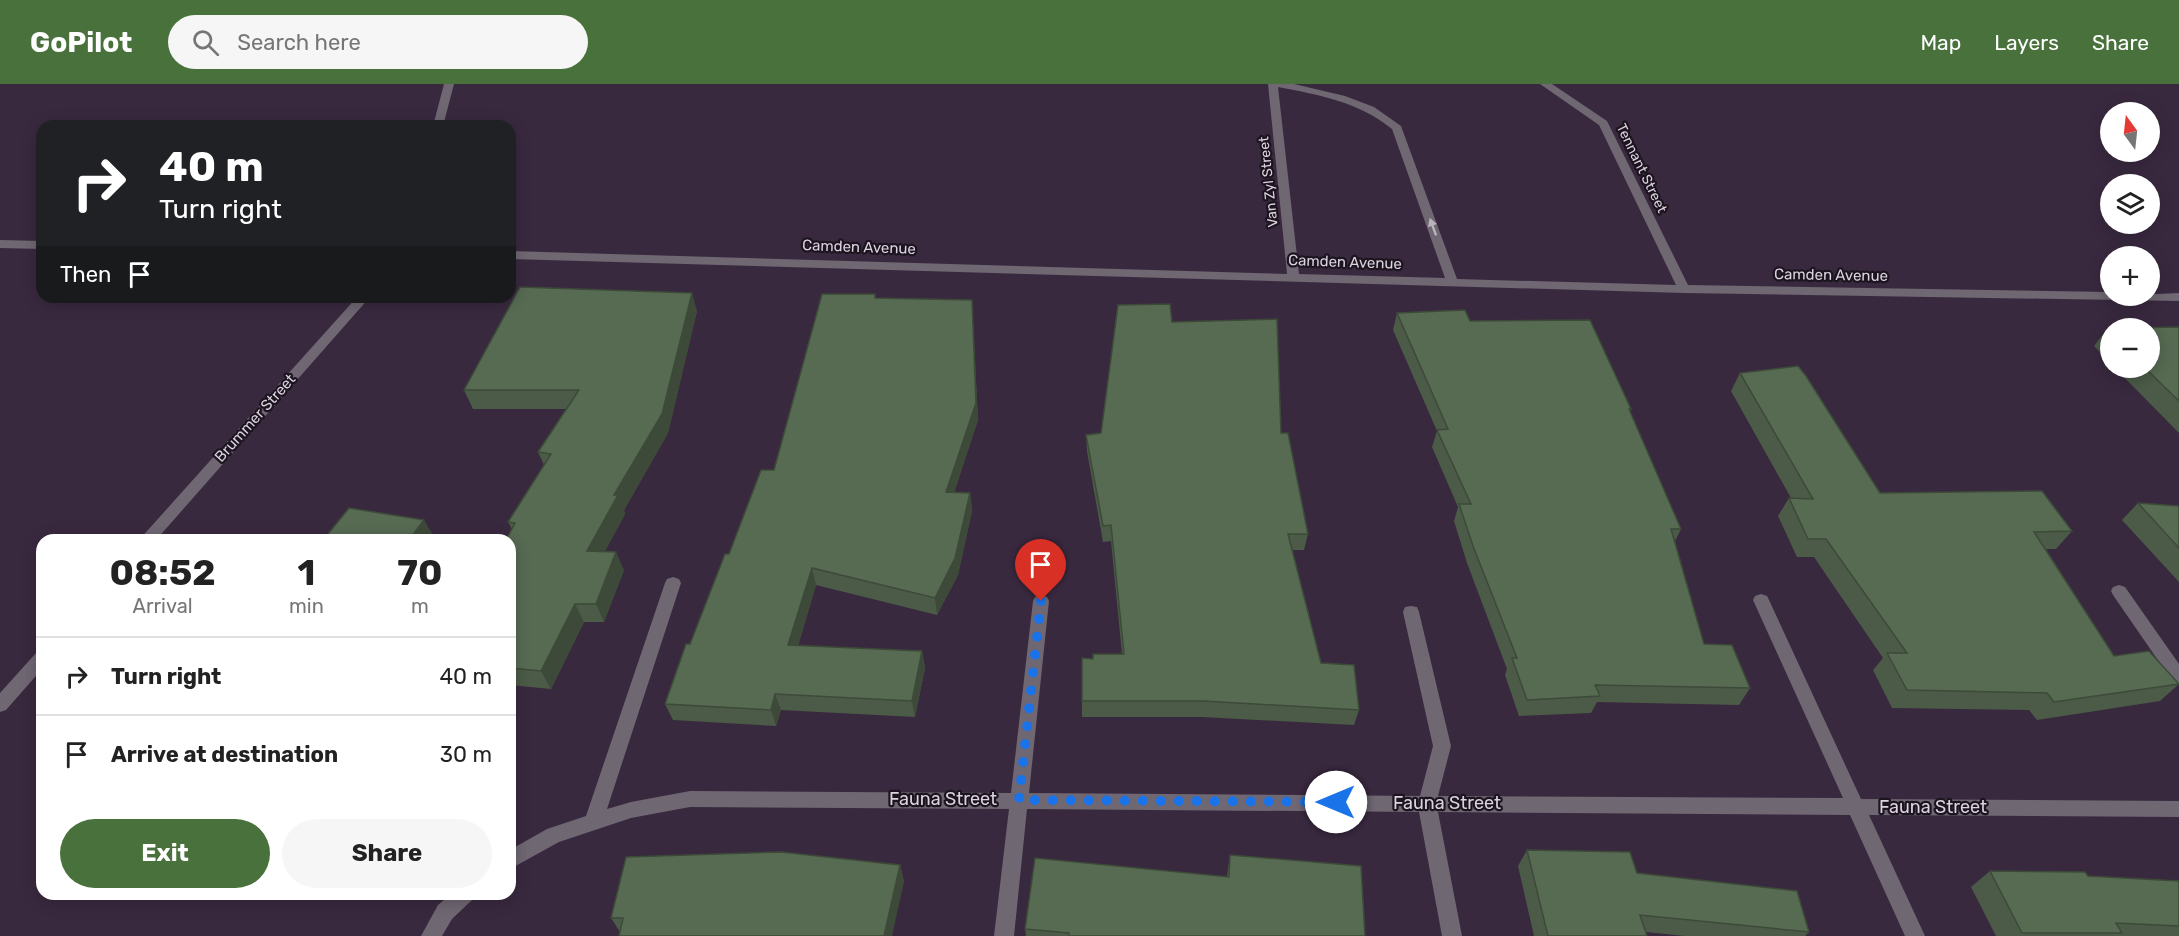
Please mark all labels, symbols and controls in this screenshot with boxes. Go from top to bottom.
search box [168,15,588,69]
text: GoPilot [30,26,132,59]
icon: search [189,26,222,59]
text: Search here [237,29,361,56]
text: Map [1920,30,1961,55]
text: Layers [1994,30,2059,55]
text: Share [2092,30,2149,55]
north arrow [2100,102,2160,162]
map controls [2100,102,2160,378]
street label: Tennant Street [1613,121,1671,216]
street label: Van Zyl Street [1255,135,1282,228]
text: 40 m [159,142,264,192]
icon: right [60,144,138,222]
button: layers [2100,174,2160,234]
text: Turn right [159,193,282,225]
one-way arrow [1427,218,1437,236]
street label: Camden Avenue [802,236,916,258]
button: + [2100,246,2160,306]
street label: Camden Avenue [1288,251,1402,273]
icon: arrive [123,258,156,291]
text: Then [60,261,111,288]
street label: Camden Avenue [1774,265,1888,285]
button: − [2100,318,2160,378]
street label: Brummer Street [211,370,299,466]
pin [1015,539,1066,601]
icon: arrive [1024,548,1057,581]
text: 08:52 [110,551,216,594]
text: 1 [297,551,315,594]
text: 70 [397,551,442,594]
text: Arrival [133,594,193,618]
text: min [289,594,324,618]
text: m [411,594,429,618]
icon: right [60,660,93,693]
text: Turn right [111,663,221,690]
text: 40 m [439,663,492,690]
icon: arrive [60,738,93,771]
text: Arrive at destination [111,741,338,768]
text: 30 m [440,741,492,768]
position arrow [1304,770,1368,834]
street label: Fauna Street [889,788,997,810]
street label: Fauna Street [1393,792,1501,814]
street label: Fauna Street [1879,796,1987,818]
button: Exit [60,819,270,888]
button: Share [282,819,492,888]

